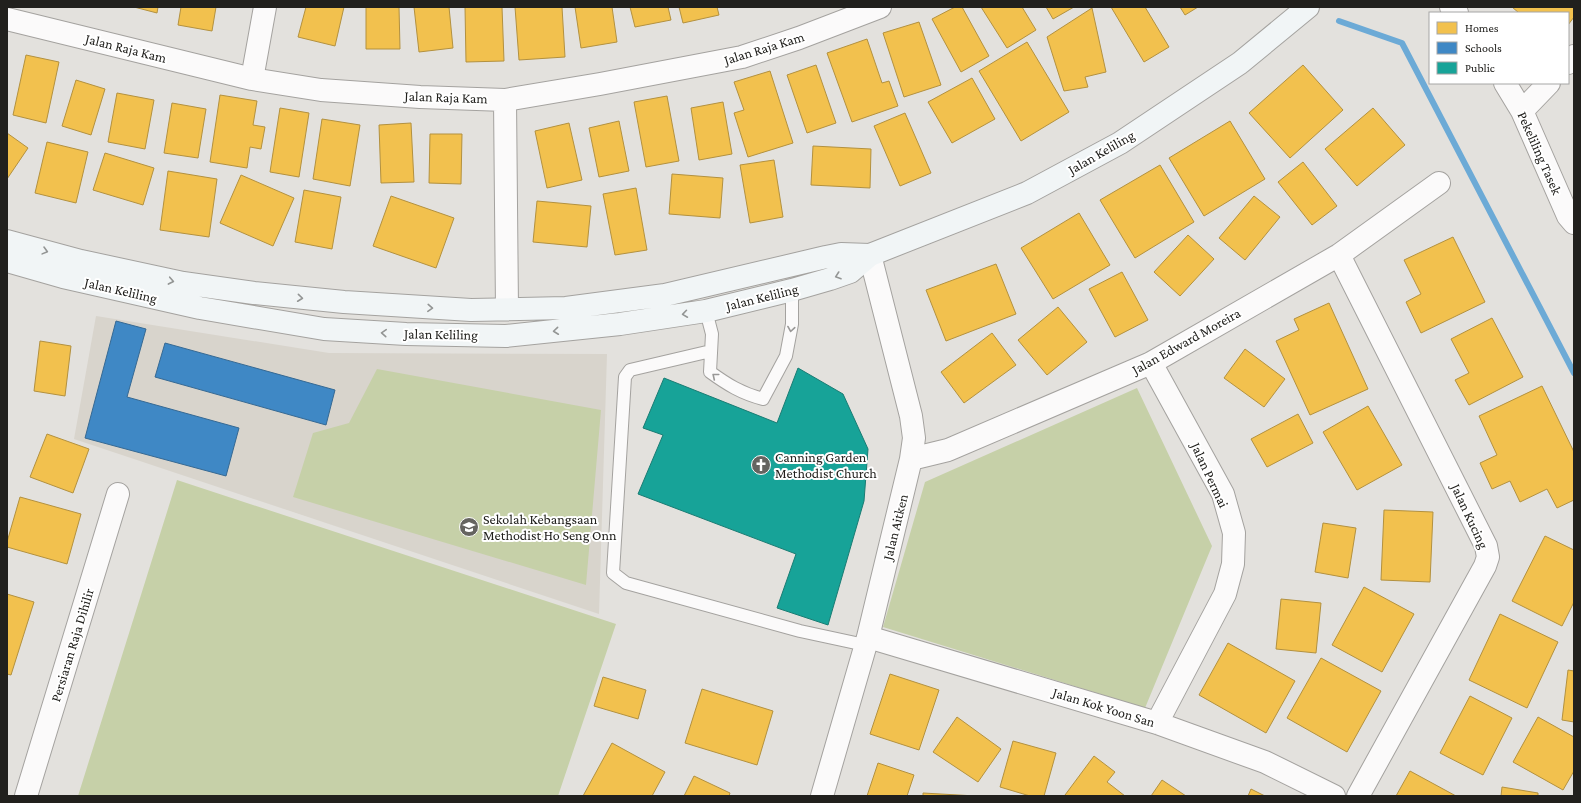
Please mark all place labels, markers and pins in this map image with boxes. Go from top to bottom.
place label: Canning Garden Methodist Church [775,449,877,481]
church icon: Canning Garden Methodist Church [750,454,772,476]
place label: Sekolah Kebangsaan Methodist Ho Seng Onn [483,511,617,543]
school or university icon: Sekolah Kebangsaan Methodist Ho Seng Onn [458,516,480,538]

